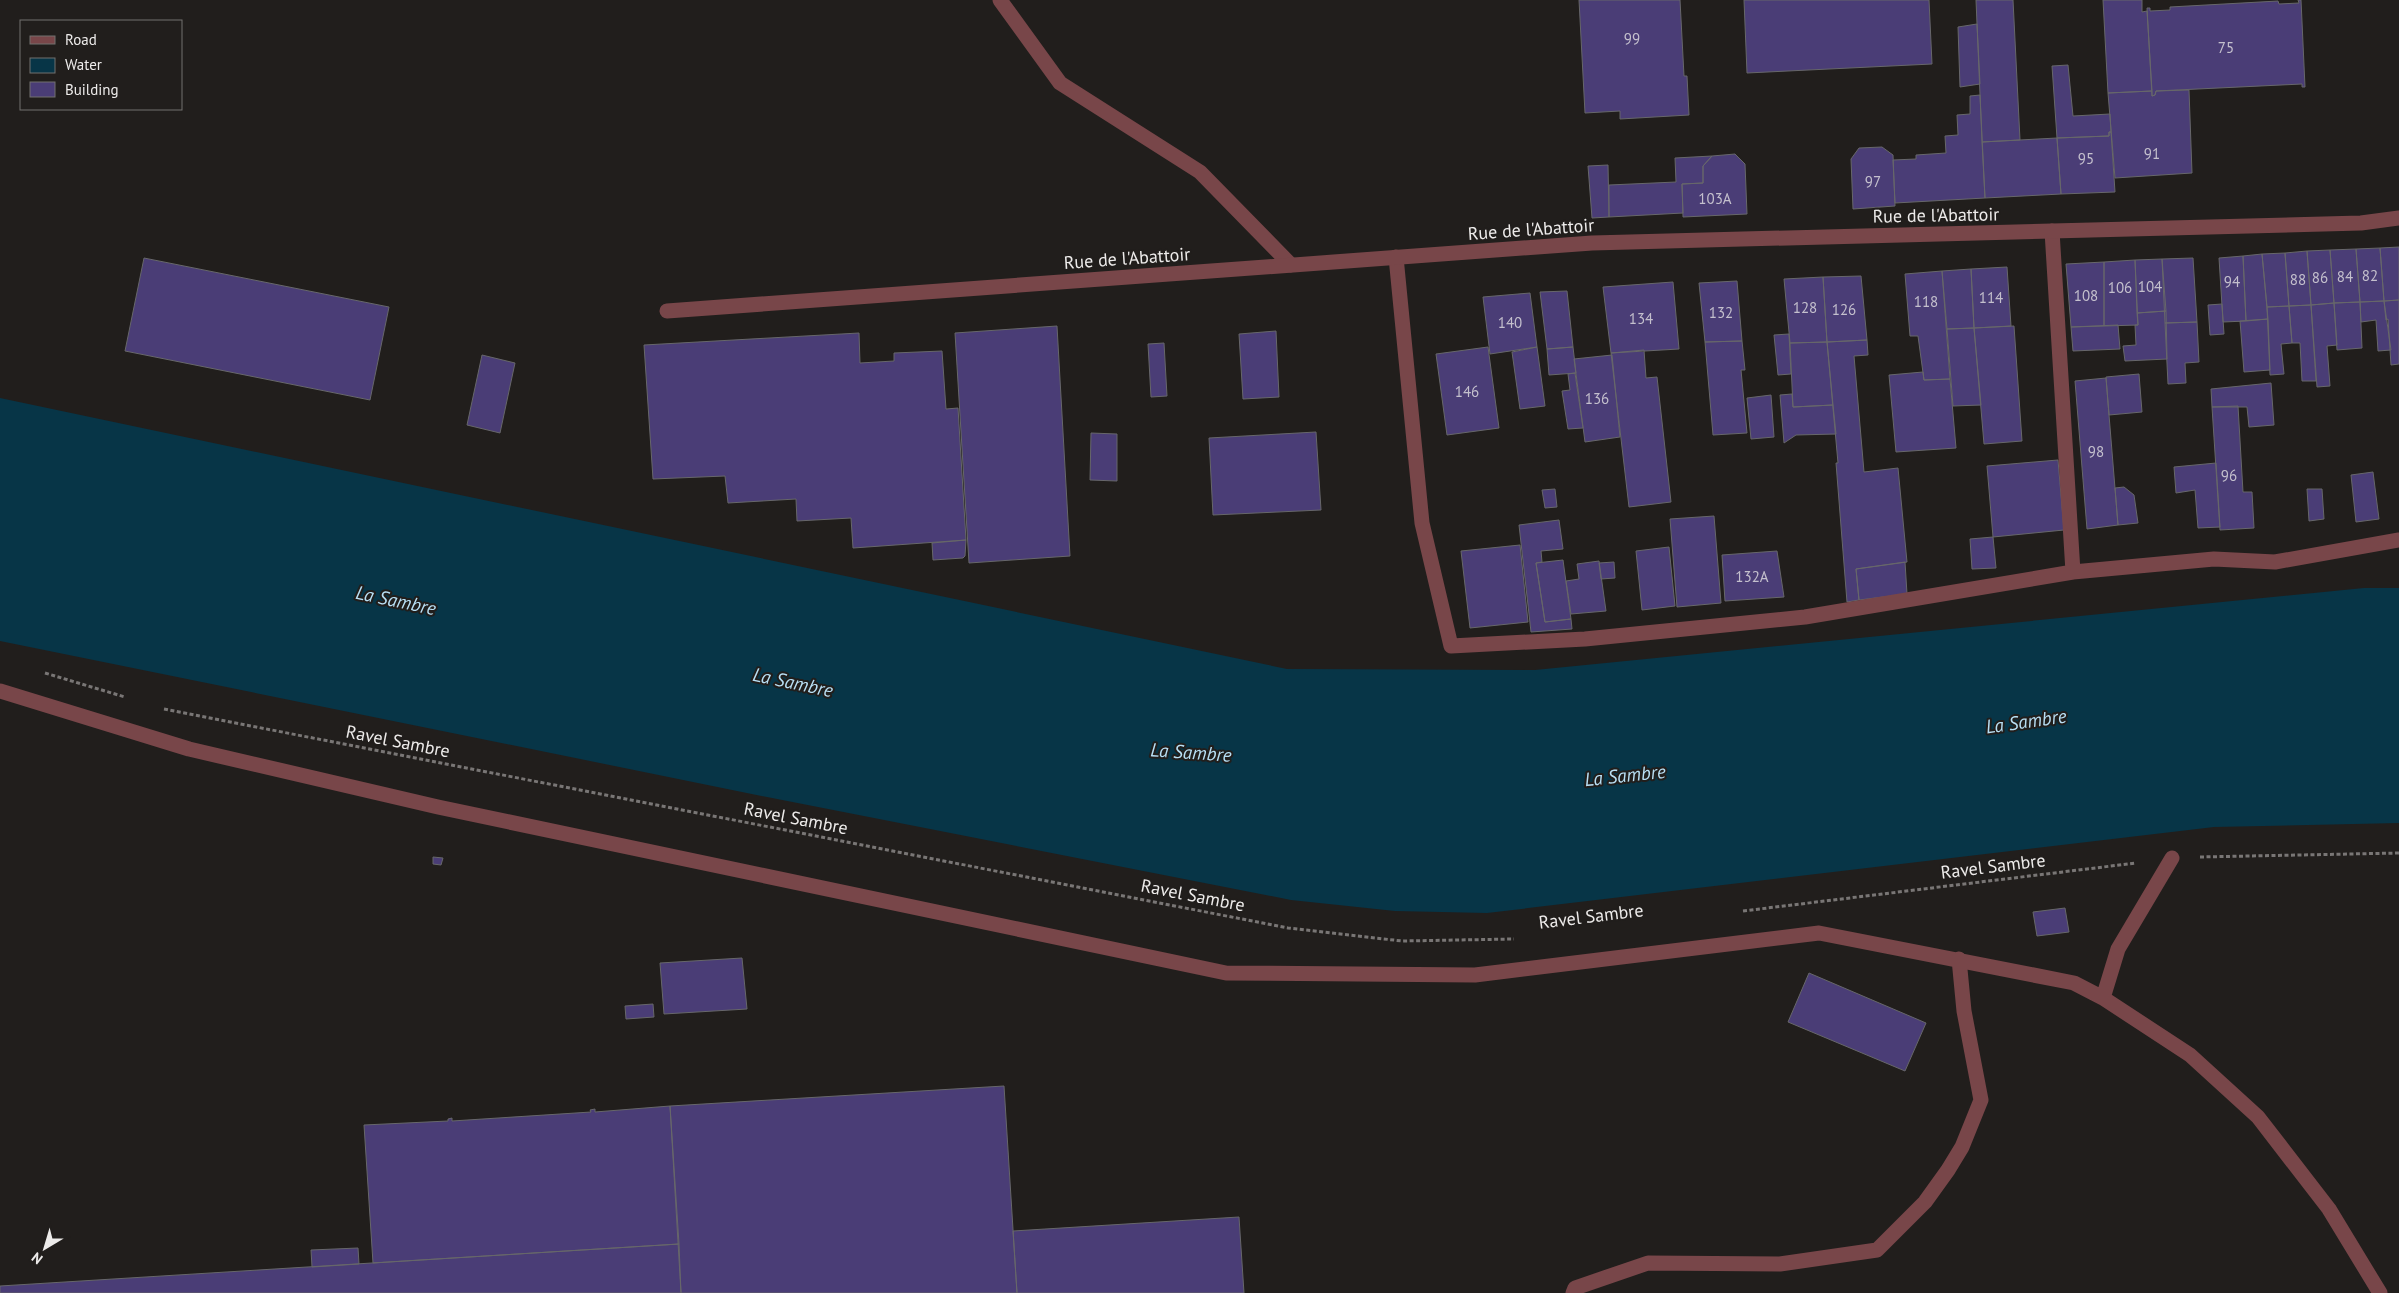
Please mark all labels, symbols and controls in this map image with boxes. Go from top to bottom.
legend [20,20,182,110]
house number: 99 [1624,29,1640,48]
text: Road [65,30,97,49]
house number: 75 [2218,38,2234,57]
text: Water [65,55,102,74]
text: Building [65,80,119,99]
house number: 91 [2144,144,2160,163]
house number: 95 [2078,149,2094,168]
house number: 97 [1865,172,1881,191]
house number: 103A [1698,189,1732,208]
street label: Rue de l'Abattoir [1873,202,1999,228]
street label: Rue de l'Abattoir [1467,213,1595,245]
street label: Rue de l'Abattoir [1063,242,1191,274]
house number: 82 [2362,266,2378,285]
house number: 84 [2337,267,2353,286]
house number: 86 [2312,268,2328,287]
house number: 88 [2290,270,2306,289]
house number: 94 [2224,272,2240,291]
house number: 104 [2138,277,2162,296]
house number: 106 [2108,278,2132,297]
house number: 108 [2074,286,2098,305]
house number: 114 [1979,288,2003,307]
house number: 118 [1914,292,1938,311]
house number: 128 [1793,298,1817,317]
house number: 126 [1832,300,1856,319]
house number: 132 [1709,303,1733,322]
house number: 134 [1629,309,1653,328]
house number: 140 [1498,313,1522,332]
house number: 146 [1455,382,1479,401]
house number: 136 [1585,389,1609,408]
house number: 98 [2088,442,2104,461]
house number: 96 [2221,466,2237,485]
house number: 132A [1735,567,1769,586]
water label: La Sambre [354,580,438,620]
water label: La Sambre [751,662,835,702]
water label: La Sambre [1984,703,2068,739]
street label: Ravel Sambre [344,720,452,762]
water label: La Sambre [1150,737,1233,767]
water label: La Sambre [1583,759,1667,791]
street label: Ravel Sambre [742,797,850,839]
street label: Ravel Sambre [1939,848,2047,884]
street label: Ravel Sambre [1139,874,1247,916]
street label: Ravel Sambre [1537,898,1645,934]
north arrow [20,1223,70,1273]
text: N [28,1248,46,1268]

